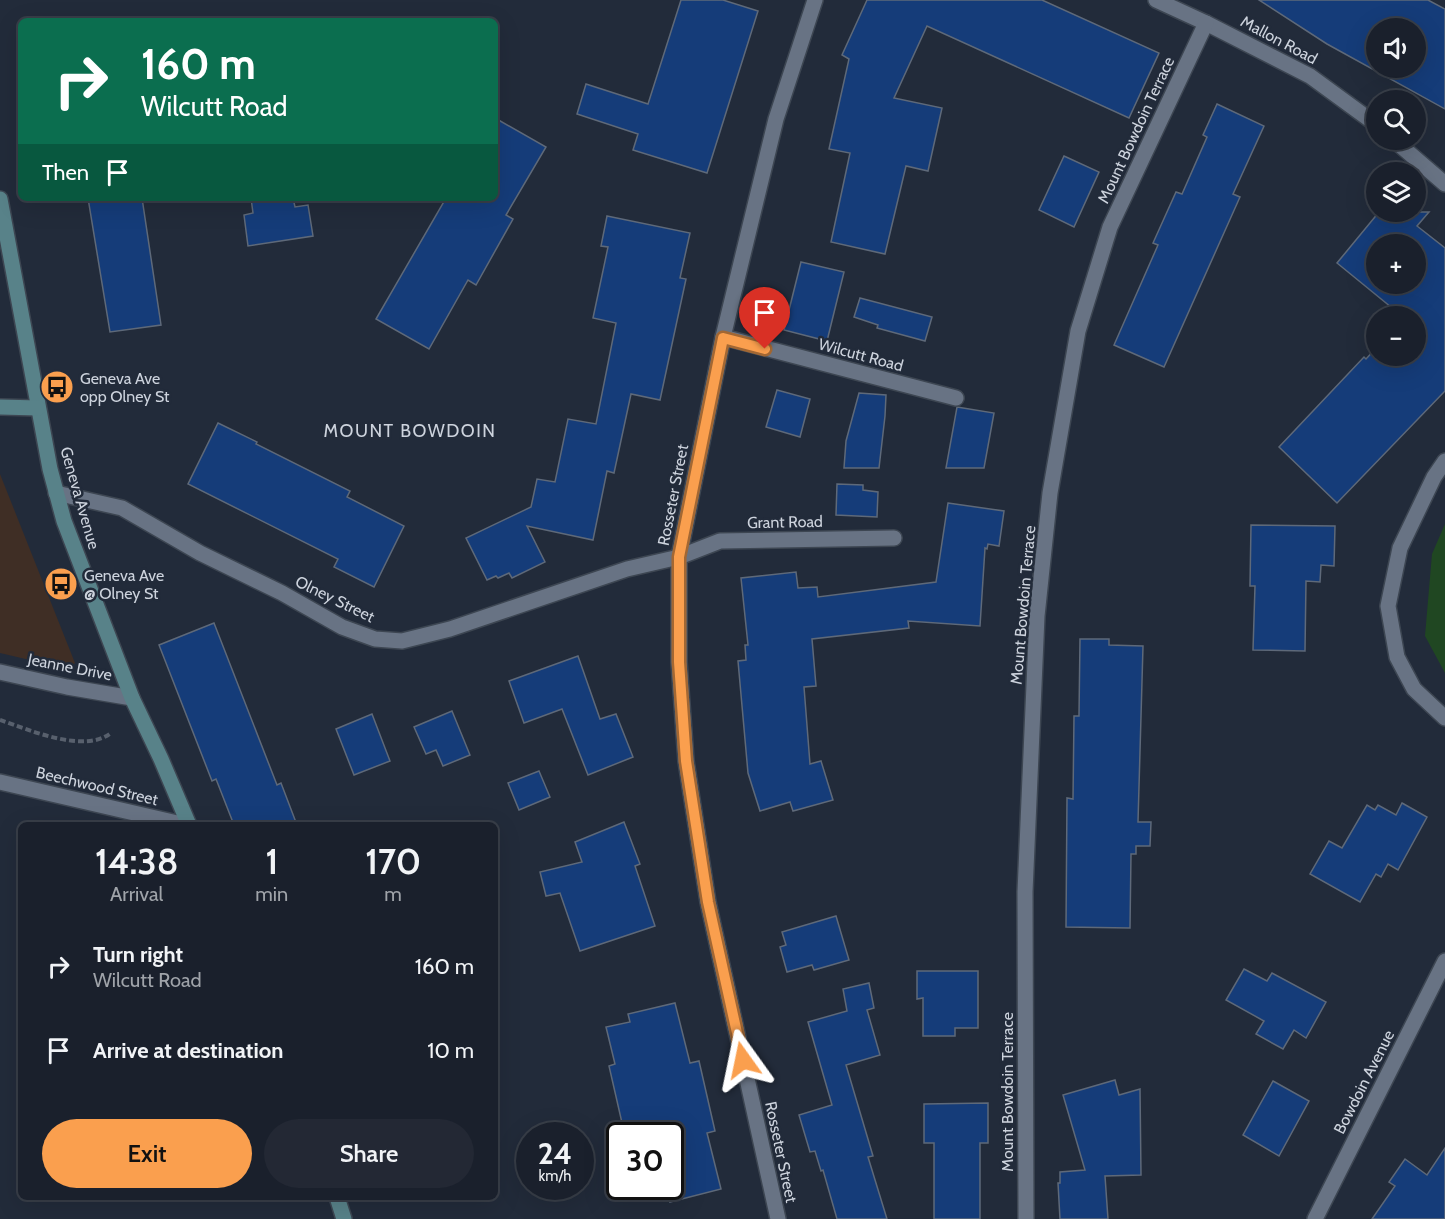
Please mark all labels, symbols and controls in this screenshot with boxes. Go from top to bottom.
street label: Mallon Road [1237,12,1321,68]
map controls [1366,18,1426,366]
button: sound [1366,18,1426,78]
text: 160 m [141,38,256,90]
icon: right [42,42,120,120]
street label: Mount Bowdoin Terrace [1094,54,1178,206]
text: Wilcutt Road [141,90,288,123]
button: search [1366,90,1426,150]
icon: arrive [101,156,134,189]
text: Then [42,159,89,186]
button: layers [1366,162,1426,222]
button: + [1366,234,1426,294]
pin [739,287,790,349]
icon: arrive [748,296,781,329]
button: − [1366,306,1426,366]
street label: Wilcutt Road [817,335,905,375]
bus stop icon: Geneva Ave opp Olney St [39,369,75,405]
place label: Geneva Ave opp Olney St [80,369,170,406]
district label: MOUNT BOWDOIN [324,420,496,442]
street label: Rosseter Street [654,442,692,547]
street label: Geneva Avenue [56,445,104,551]
street label: Grant Road [747,512,823,532]
street label: Mount Bowdoin Terrace [1007,525,1039,685]
bus stop icon: Geneva Ave @ Olney St [43,566,79,602]
place label: Geneva Ave @ Olney St [84,566,164,603]
street label: Olney Street [292,572,378,627]
street label: Jeanne Drive [25,649,114,684]
street label: Beechwood Street [34,763,160,809]
text: 14:38 [95,839,178,883]
text: 1 [265,839,278,883]
text: 170 [365,839,421,883]
text: Arrival [110,882,163,906]
text: min [255,882,288,906]
text: m [384,882,402,906]
text: Turn right [93,941,183,968]
icon: right [42,950,75,983]
text: 160 m [415,953,474,980]
text: Wilcutt Road [93,968,202,992]
street label: Mount Bowdoin Terrace [998,1012,1017,1172]
street label: Bowdoin Avenue [1330,1027,1398,1137]
position arrow [711,1028,775,1092]
icon: arrive [42,1034,75,1067]
text: Arrive at destination [93,1037,283,1064]
text: 10 m [427,1037,474,1064]
street label: Rosseter Street [761,1100,801,1205]
button: Exit [42,1119,252,1188]
button: Share [264,1119,474,1188]
speed limit sign: 30 [606,1122,684,1200]
text: 24 [538,1135,572,1172]
text: km/h [539,1167,571,1185]

